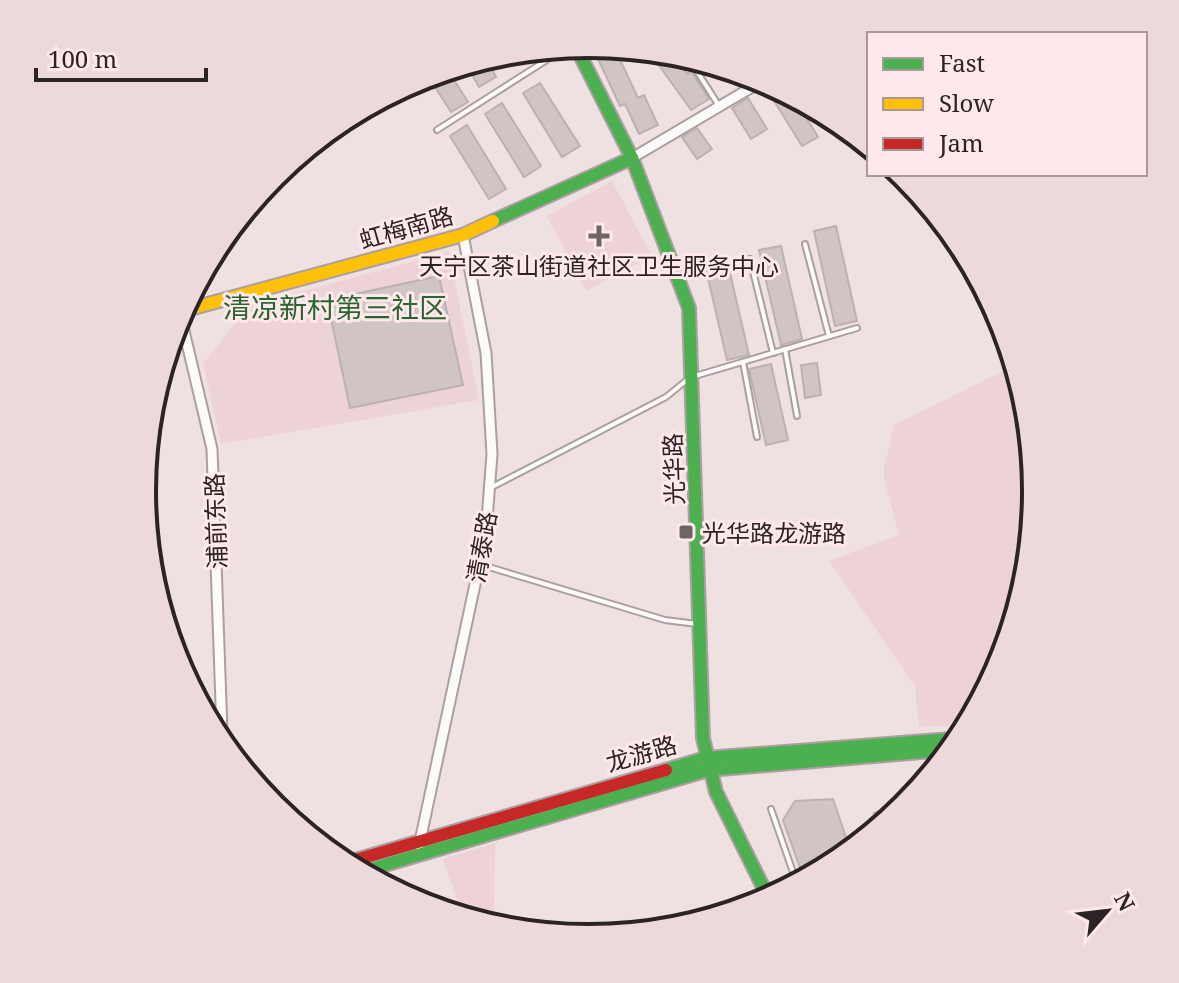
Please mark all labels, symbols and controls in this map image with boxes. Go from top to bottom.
scale bar [36,32,206,82]
legend [867,32,1147,176]
text: 100 m [48,42,117,75]
text: Fast [939,46,985,79]
text: Slow [939,86,994,119]
text: Jam [938,126,984,159]
street label: 虹梅南路 [355,198,457,256]
marker: 天宁区茶山街道社区卫生服务中心 [588,225,610,247]
place label: 天宁区茶山街道社区卫生服务中心 [419,249,779,282]
district label: 清凉新村第三社区 [223,288,447,326]
street label: 光华路 [655,432,691,506]
street label: 浦前东路 [197,472,233,570]
street label: 清泰路 [458,509,504,585]
place label: 光华路龙游路 [702,516,846,549]
marker: 光华路龙游路 [677,523,695,541]
street label: 龙游路 [602,727,680,779]
north arrow [1067,871,1147,951]
text: N [1108,886,1143,916]

